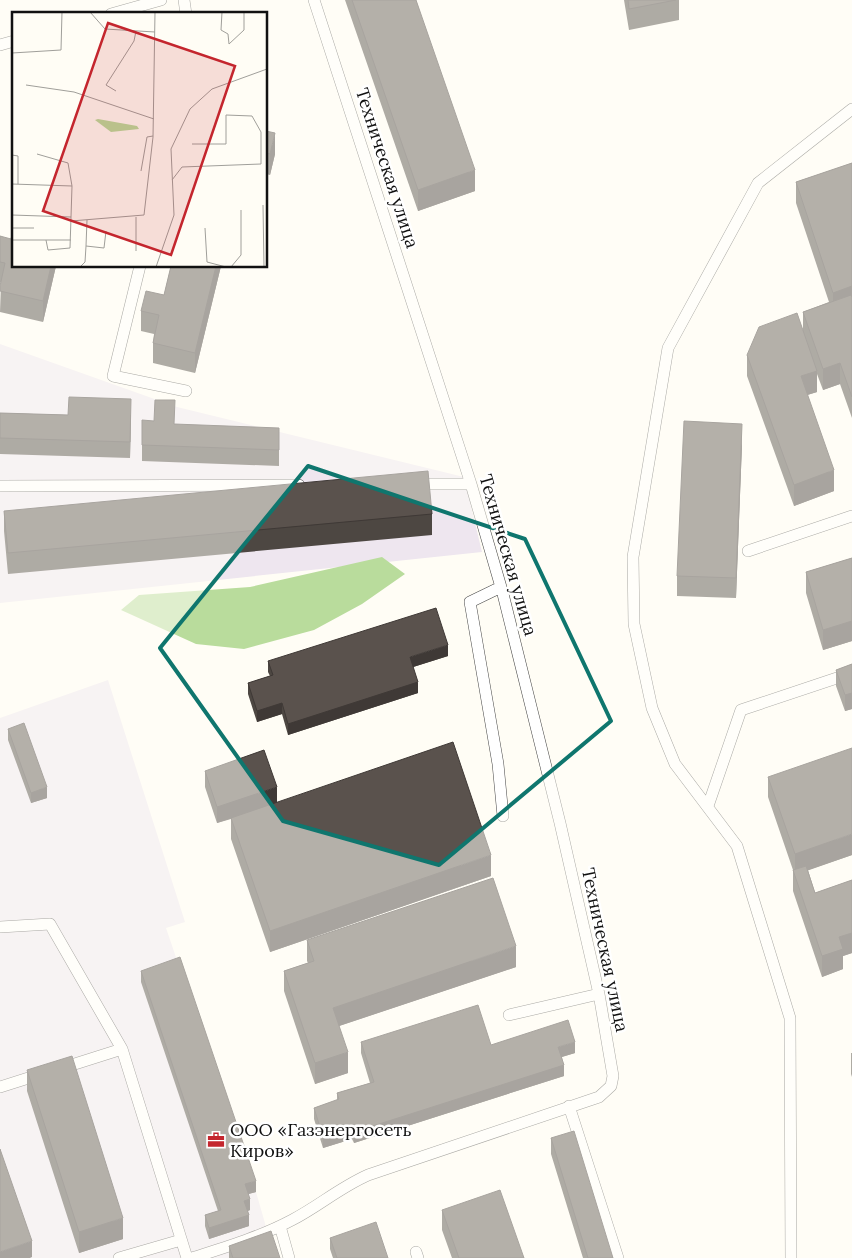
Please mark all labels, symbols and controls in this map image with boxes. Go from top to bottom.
inset map [12,12,268,268]
street label: Техническая улица [351,85,424,251]
street label: Техническая улица [474,471,543,638]
street label: Техническая улица [577,866,634,1034]
place label: ООО «Газэнергосеть Киров» [230,1118,412,1162]
office icon: ООО «Газэнергосеть Киров» [206,1130,226,1150]

